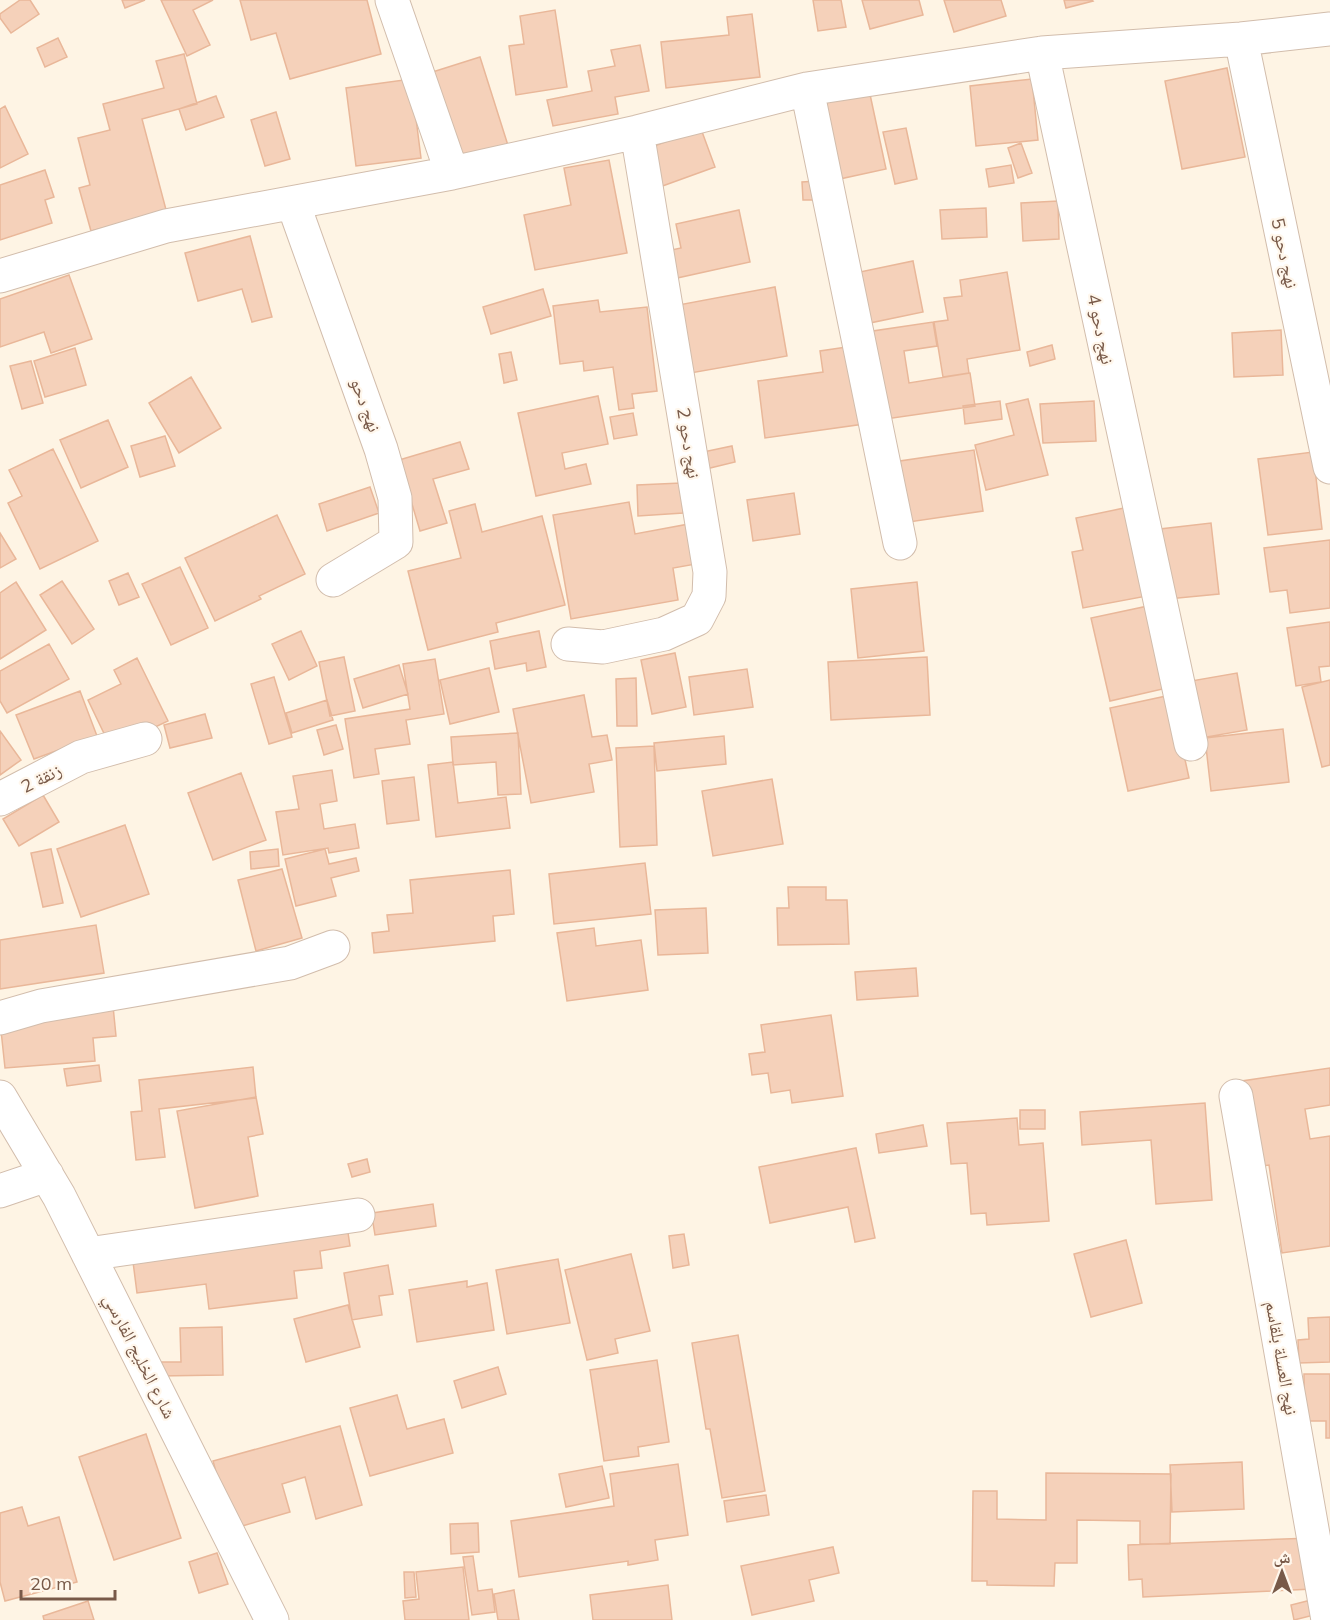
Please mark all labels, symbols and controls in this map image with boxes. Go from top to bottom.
street label: نهج دحو 5 [1265,216,1304,291]
street label: نهج دحو 4 [1081,292,1120,367]
street label: نهج دحو [345,375,386,436]
street label: نهج دحو 2 [671,406,706,480]
street label: زنقة 2 [17,758,65,798]
street label: شارع الخليج الفارسي [95,1290,181,1424]
street label: نهج العسلة بلقاسم [1260,1299,1303,1417]
north arrow [1252,1542,1312,1602]
text: ش [1274,1547,1291,1567]
scale bar [21,1563,116,1601]
text: 20 m [30,1572,72,1595]

